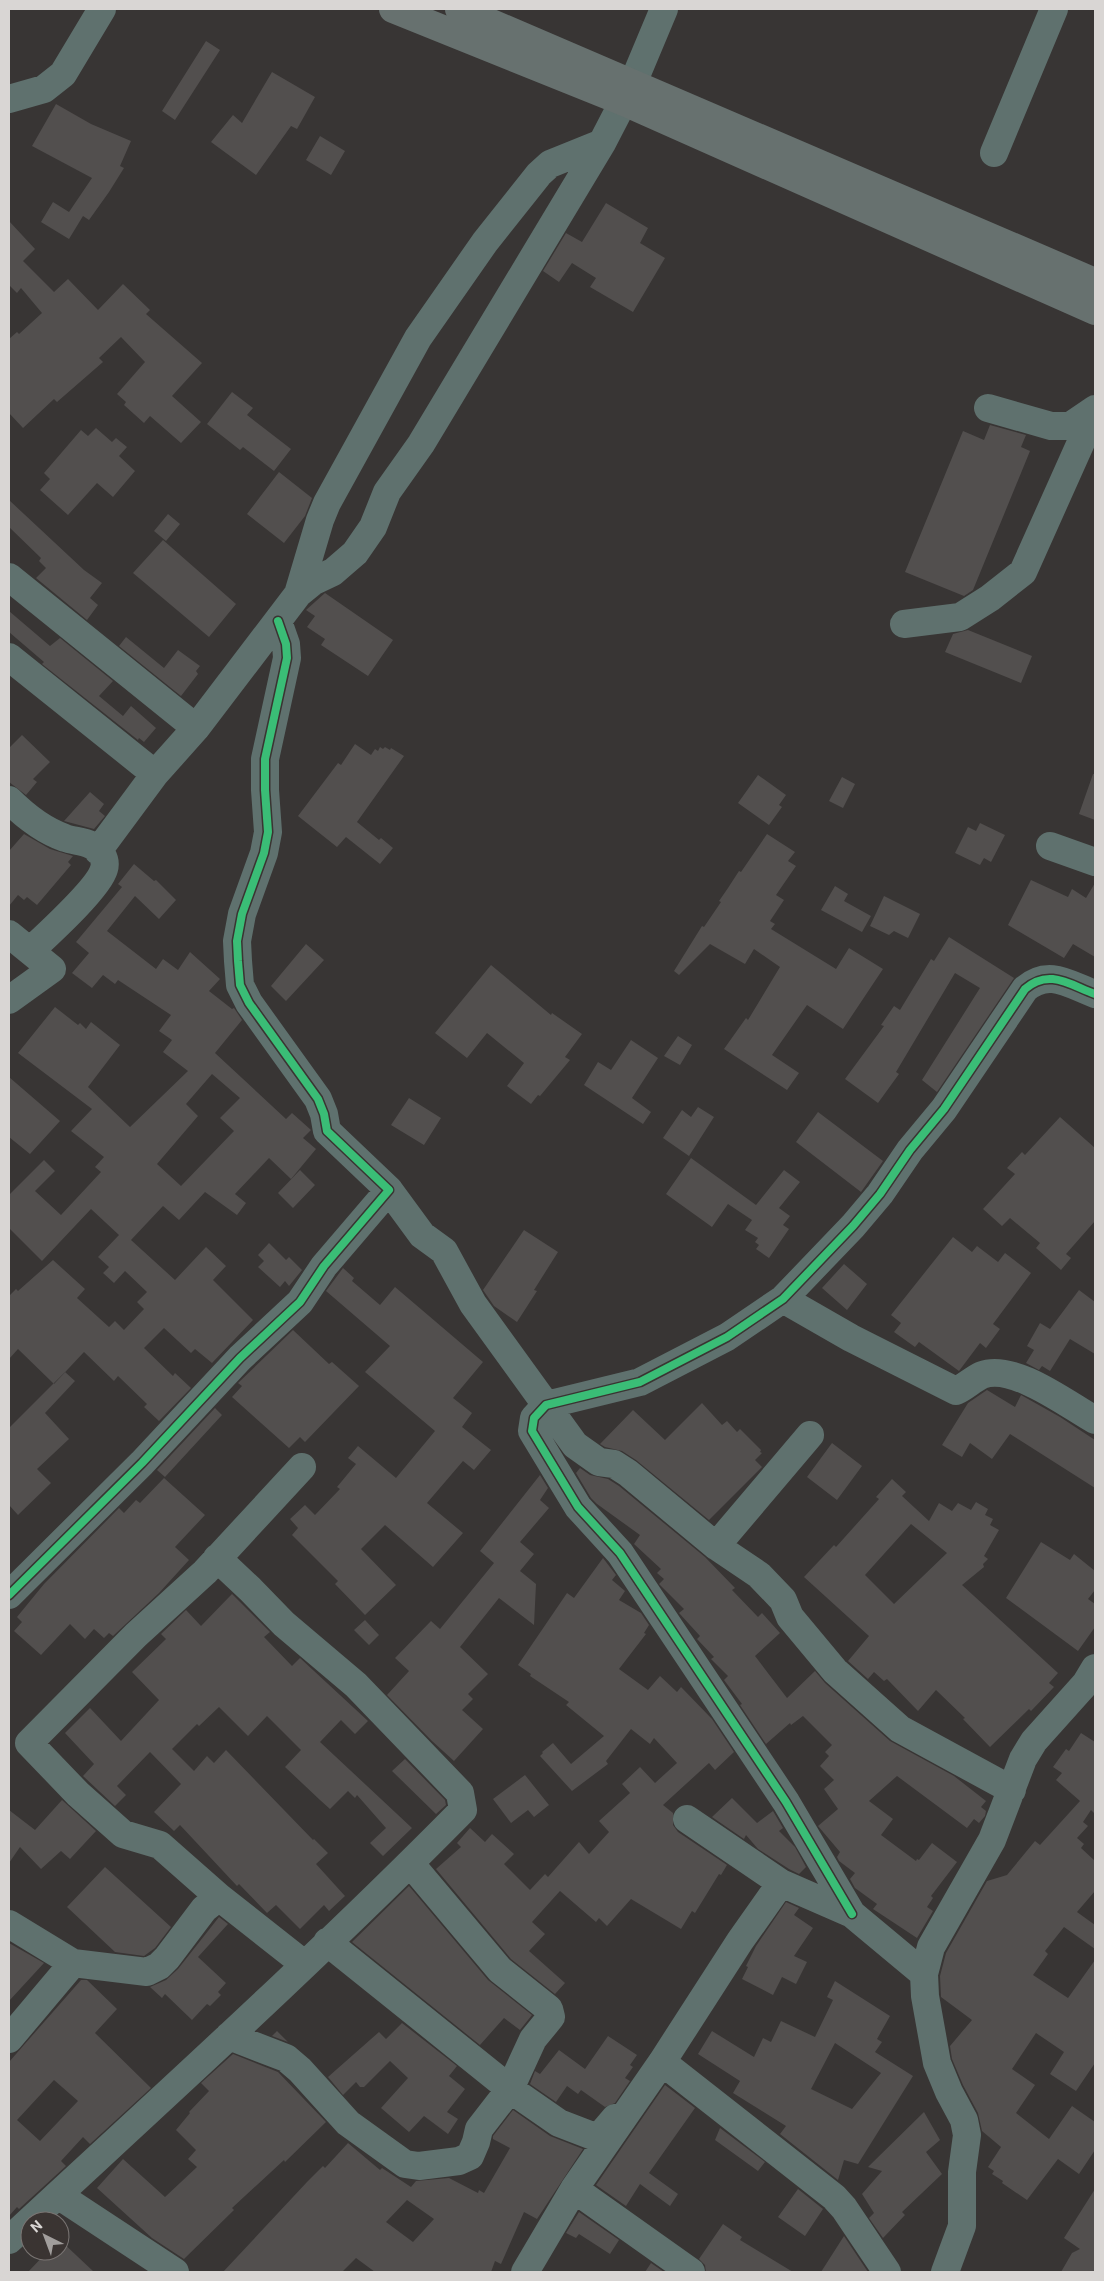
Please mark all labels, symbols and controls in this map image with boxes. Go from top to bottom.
north arrow [20,2211,70,2261]
text: N [27,2217,45,2236]

